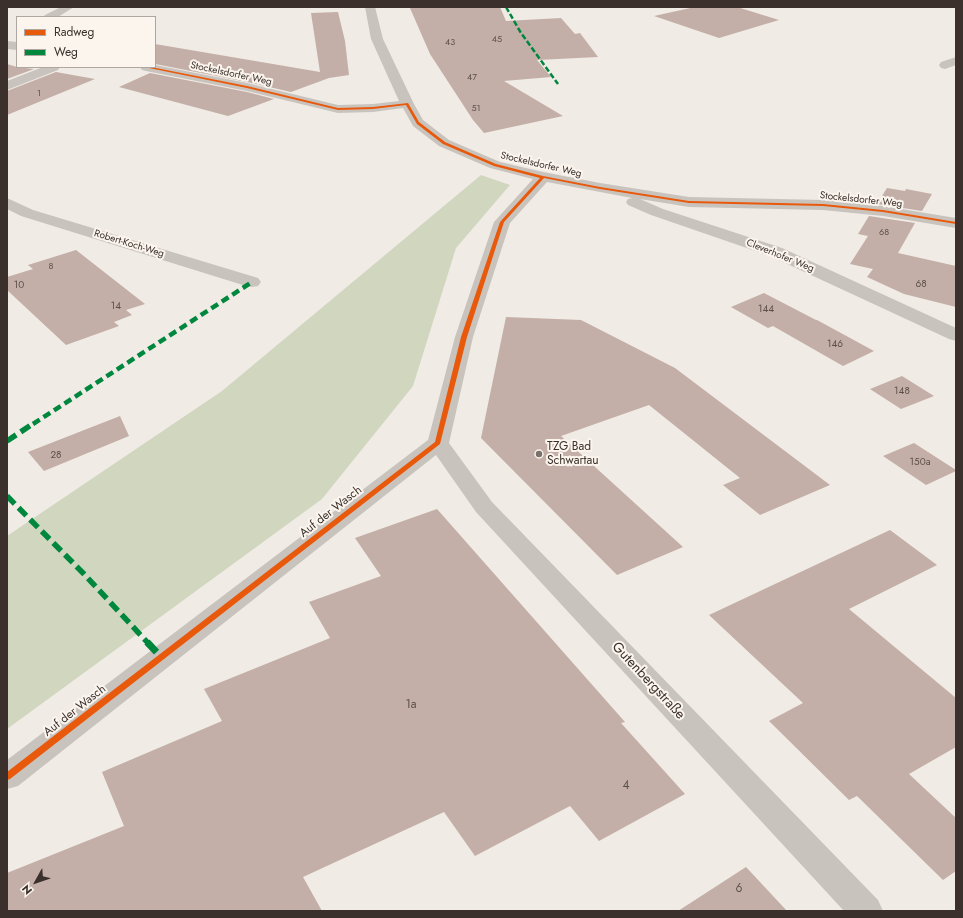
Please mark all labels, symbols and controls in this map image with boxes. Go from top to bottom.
legend [16,16,156,68]
text: Radweg [54,23,94,41]
house number: 45 [492,35,502,45]
house number: 43 [445,38,455,48]
text: Weg [54,43,78,61]
street label: Stockelsdorfer Weg [189,60,273,88]
house number: 47 [467,73,477,83]
house number: 1 [37,89,41,99]
house number: 51 [471,104,481,114]
street label: Stockelsdorfer Weg [499,150,583,180]
street label: Stockelsdorfer Weg [819,190,903,210]
street label: Robert-Koch-Weg [92,228,166,260]
house number: 68 [879,228,889,238]
street label: Cleverhofer Weg [744,237,816,275]
house number: 8 [49,262,53,272]
house number: 68 [915,279,927,291]
house number: 10 [14,280,24,292]
house number: 14 [111,301,121,313]
house number: 144 [758,304,774,316]
house number: 146 [827,339,843,351]
house number: 148 [894,386,910,398]
place label: TZG Bad Schwartau [547,440,599,468]
marker: TZG Bad Schwartau [534,449,544,459]
house number: 28 [50,450,62,462]
house number: 150a [910,457,930,469]
street label: Auf der Wasch [297,483,365,541]
street label: Gutenbergstraße [608,639,688,723]
street label: Auf der Wasch [41,682,109,740]
house number: 1a [405,698,417,712]
house number: 4 [623,779,629,793]
north arrow [16,862,56,902]
text: N [18,881,36,898]
house number: 6 [736,882,742,896]

